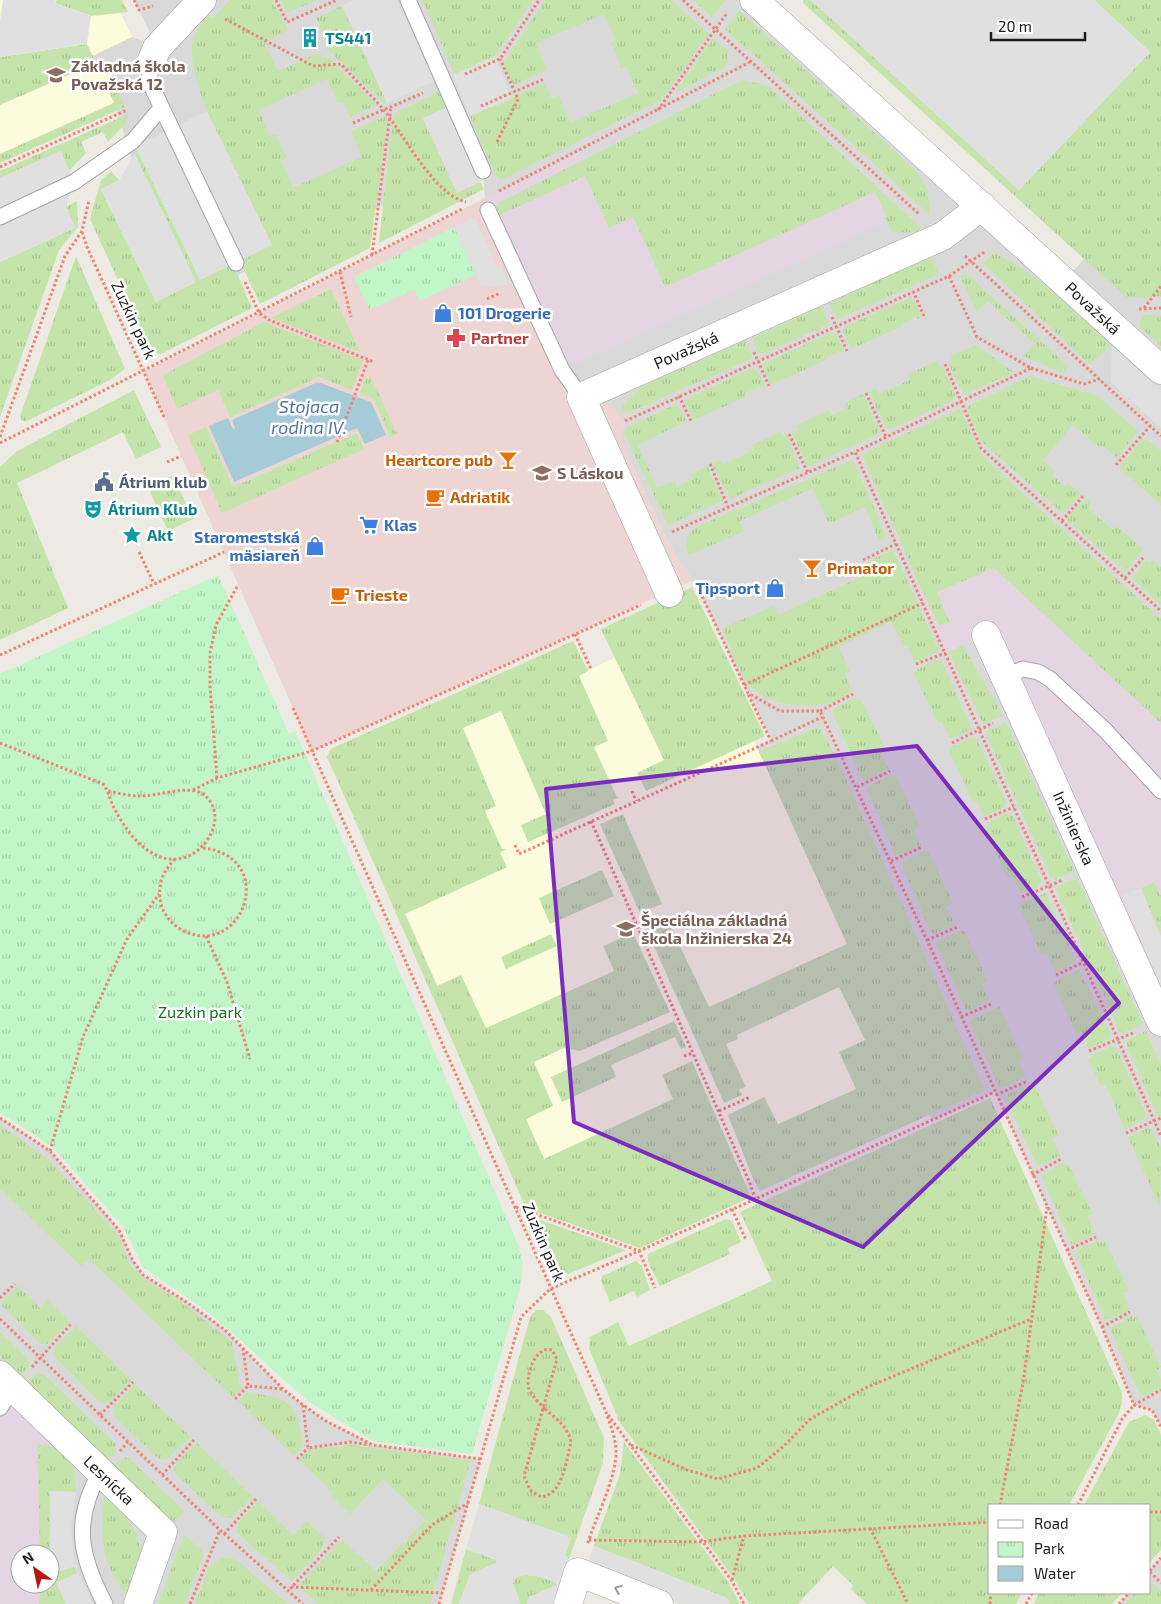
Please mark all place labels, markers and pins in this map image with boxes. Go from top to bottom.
building icon: TS441 [299,27,321,49]
place label: TS441 [325,28,371,47]
place label: Základná škola Považská 12 [71,56,186,93]
school or university icon: Základná škola Považská 12 [45,64,67,86]
shop icon: 101 Drogerie [432,302,454,324]
place label: 101 Drogerie [458,303,551,322]
pharmacy icon: Partner [445,327,467,349]
place label: Partner [471,328,529,347]
bar icon: Heartcore pub [497,449,519,471]
place label: Heartcore pub [385,450,493,469]
school or university icon: S Láskou [531,462,553,484]
place label: S Láskou [557,463,624,482]
public building icon: Átrium klub [93,471,115,493]
place label: Átrium klub [119,472,207,491]
cafe icon: Adriatik [424,486,446,508]
place label: Adriatik [450,487,510,506]
theatre icon: Átrium Klub [82,498,104,520]
place label: Átrium Klub [108,499,197,518]
supermarket icon: Klas [358,514,380,536]
place label: Klas [384,515,417,534]
place icon: Akt [121,524,143,546]
place label: Akt [147,525,173,544]
place label: Staromestská mäsiareň [194,527,300,564]
shop icon: Staromestská mäsiareň [304,535,326,557]
bar icon: Primator [801,557,823,579]
place label: Primator [827,558,894,577]
shop icon: Tipsport [764,577,786,599]
place label: Tipsport [695,578,760,597]
cafe icon: Trieste [329,584,351,606]
place label: Trieste [355,585,408,604]
place label: Špeciálna základná škola Inžinierska 24 [641,910,792,947]
school or university icon: Špeciálna základná škola Inžinierska 24 [615,918,637,940]

